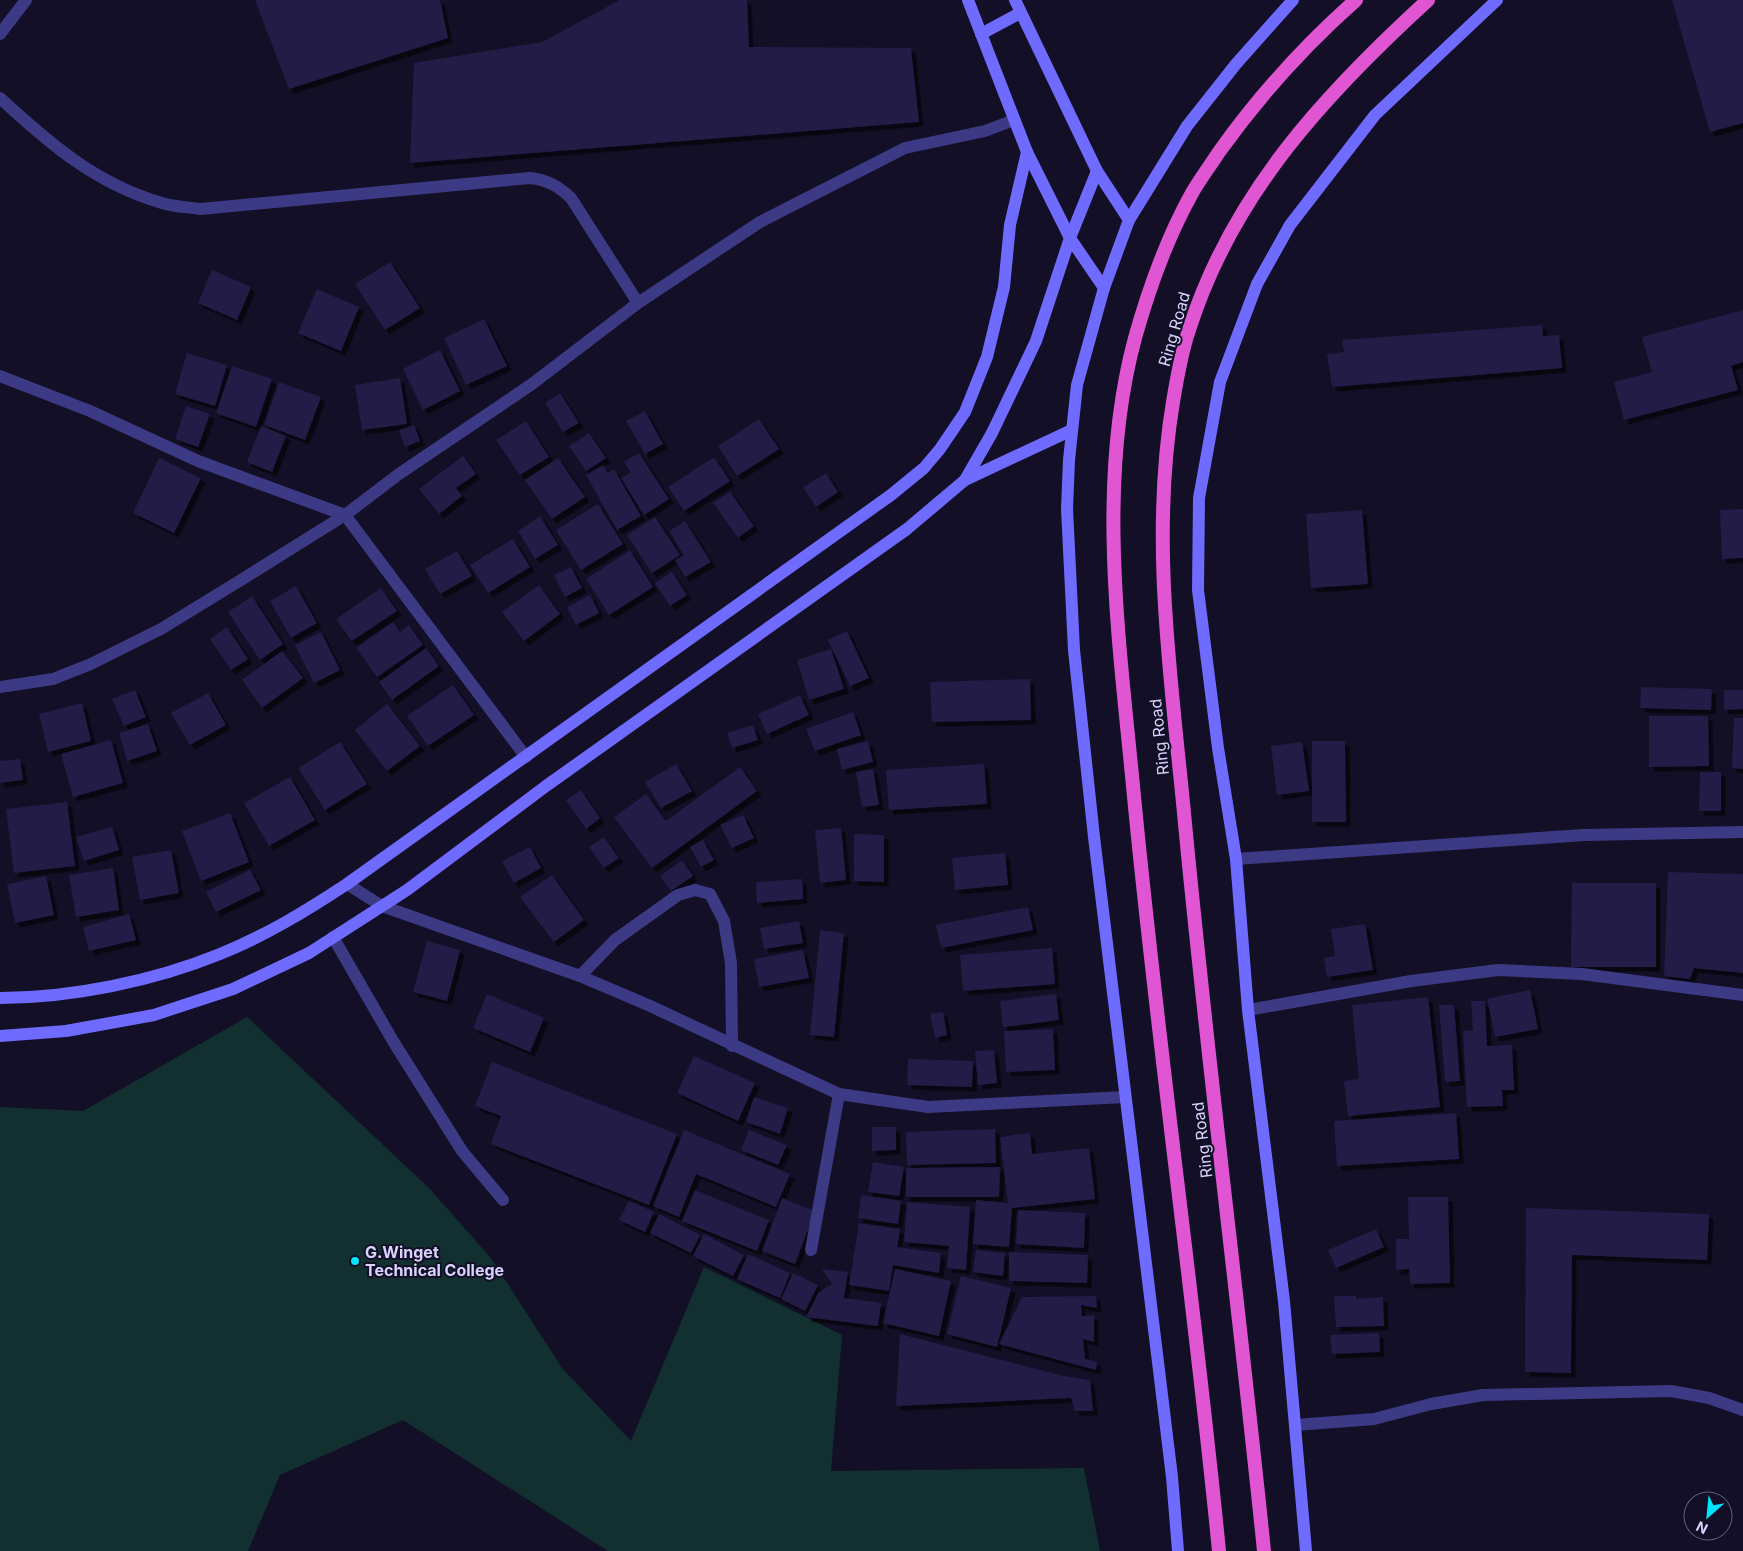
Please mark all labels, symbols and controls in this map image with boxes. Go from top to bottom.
street label: Ring Road [1154,289,1194,369]
street label: Ring Road [1145,698,1173,776]
street label: Ring Road [1187,1101,1217,1179]
place label: G.Winget Technical College [365,1242,504,1280]
marker: G.Winget Technical College [349,1255,361,1267]
north arrow [1683,1491,1733,1541]
text: N [1693,1518,1710,1538]

